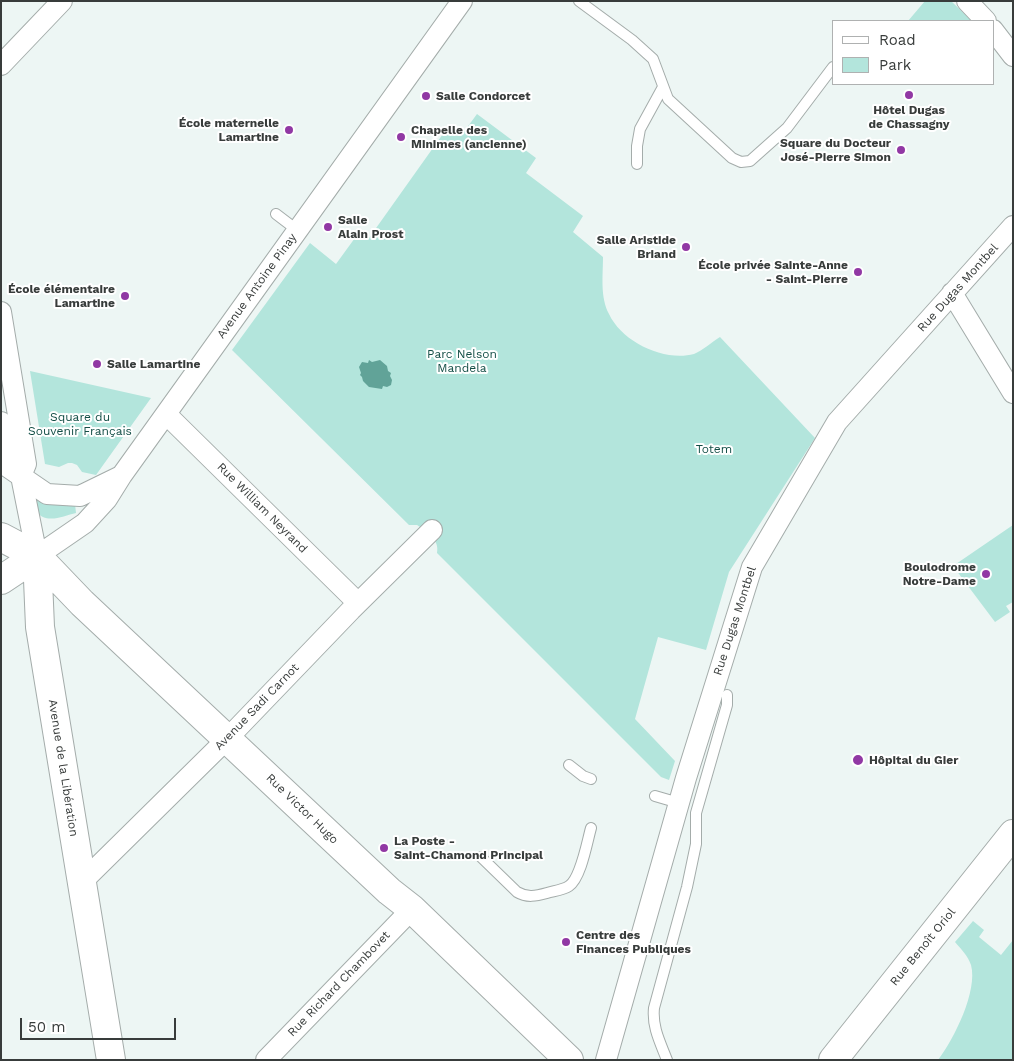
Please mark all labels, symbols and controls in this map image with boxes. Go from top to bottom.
legend [832,20,994,85]
text: Road [879,31,916,49]
text: Park [879,56,911,74]
place label: Salle Condorcet [436,89,530,103]
marker: Hôtel Dugas de Chassagny [903,89,915,101]
marker: Salle Condorcet [420,90,432,102]
place label: Hôtel Dugas de Chassagny [869,103,949,131]
place label: École maternelle Lamartine [179,116,279,144]
place label: Chapelle des Minimes (ancienne) [411,123,527,151]
marker: École maternelle Lamartine [283,124,295,136]
marker: Chapelle des Minimes (ancienne) [395,131,407,143]
place label: Square du Docteur José-Pierre Simon [780,136,891,164]
marker: Square du Docteur José-Pierre Simon [895,144,907,156]
place label: Salle Alain Prost [338,213,403,241]
marker: Salle Alain Prost [322,221,334,233]
street label: Avenue Antoine Pinay [214,231,300,341]
place label: Salle Aristide Briand [597,233,676,261]
marker: Salle Aristide Briand [680,241,692,253]
street label: Rue Dugas Montbel [915,241,1001,335]
place label: École privée Sainte-Anne - Saint-Pierre [698,258,848,286]
marker: École privée Sainte-Anne - Saint-Pierre [852,266,864,278]
place label: École élémentaire Lamartine [8,282,115,310]
marker: École élémentaire Lamartine [119,290,131,302]
park label: Parc Nelson Mandela [427,347,497,375]
place label: Salle Lamartine [107,357,200,371]
marker: Salle Lamartine [91,358,103,370]
park label: Square du Souvenir Français [28,410,132,438]
park label: Totem [696,442,732,456]
street label: Rue William Neyrand [214,460,310,556]
place label: Boulodrome Notre-Dame [903,560,976,588]
street label: Rue Dugas Montbel [711,565,759,677]
marker: Boulodrome Notre-Dame [980,568,992,580]
street label: Avenue Sadi Carnot [212,661,302,753]
street label: Avenue de la Libération [45,698,81,838]
marker: Hôpital du Gier [851,753,865,767]
place label: Hôpital du Gier [869,753,958,767]
street label: Rue Victor Hugo [263,771,341,847]
place label: La Poste - Saint-Chamond Principal [394,834,543,862]
marker: La Poste - Saint-Chamond Principal [378,842,390,854]
street label: Rue Benoît Oriol [887,905,959,989]
street label: Rue Richard Chambovet [285,928,393,1040]
place label: Centre des Finances Publiques [576,928,691,956]
marker: Centre des Finances Publiques [560,936,572,948]
scale bar [22,1008,179,1040]
text: 50 m [28,1018,65,1036]

